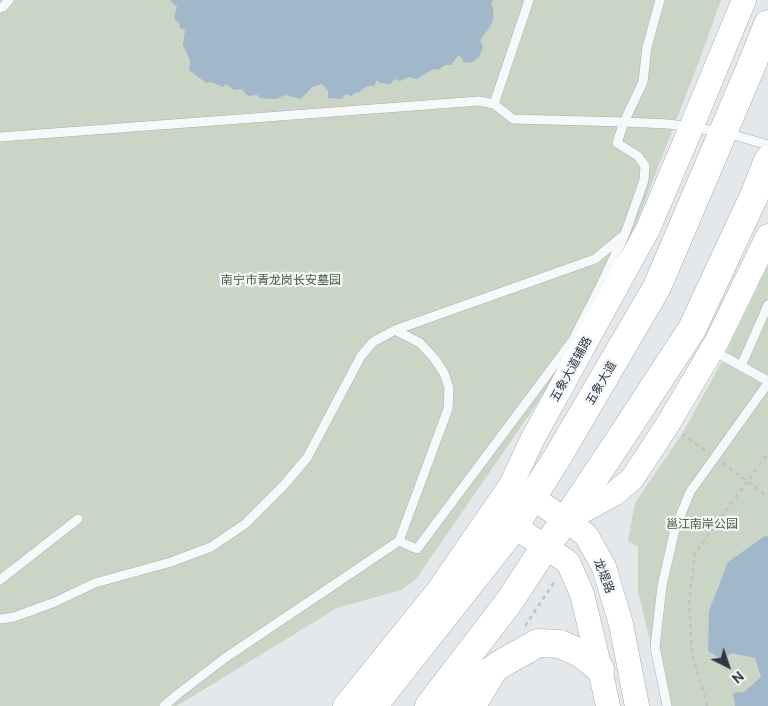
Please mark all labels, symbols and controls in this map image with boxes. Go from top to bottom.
park label: 南宁市青龙岗长安墓园 [221,273,341,287]
street label: 五象大道辅路 [547,334,595,404]
street label: 五象大道 [583,359,619,407]
park label: 邕江南岸公园 [666,517,738,531]
street label: 龙堤路 [591,557,617,595]
north arrow [703,641,753,691]
text: N [729,668,747,687]

